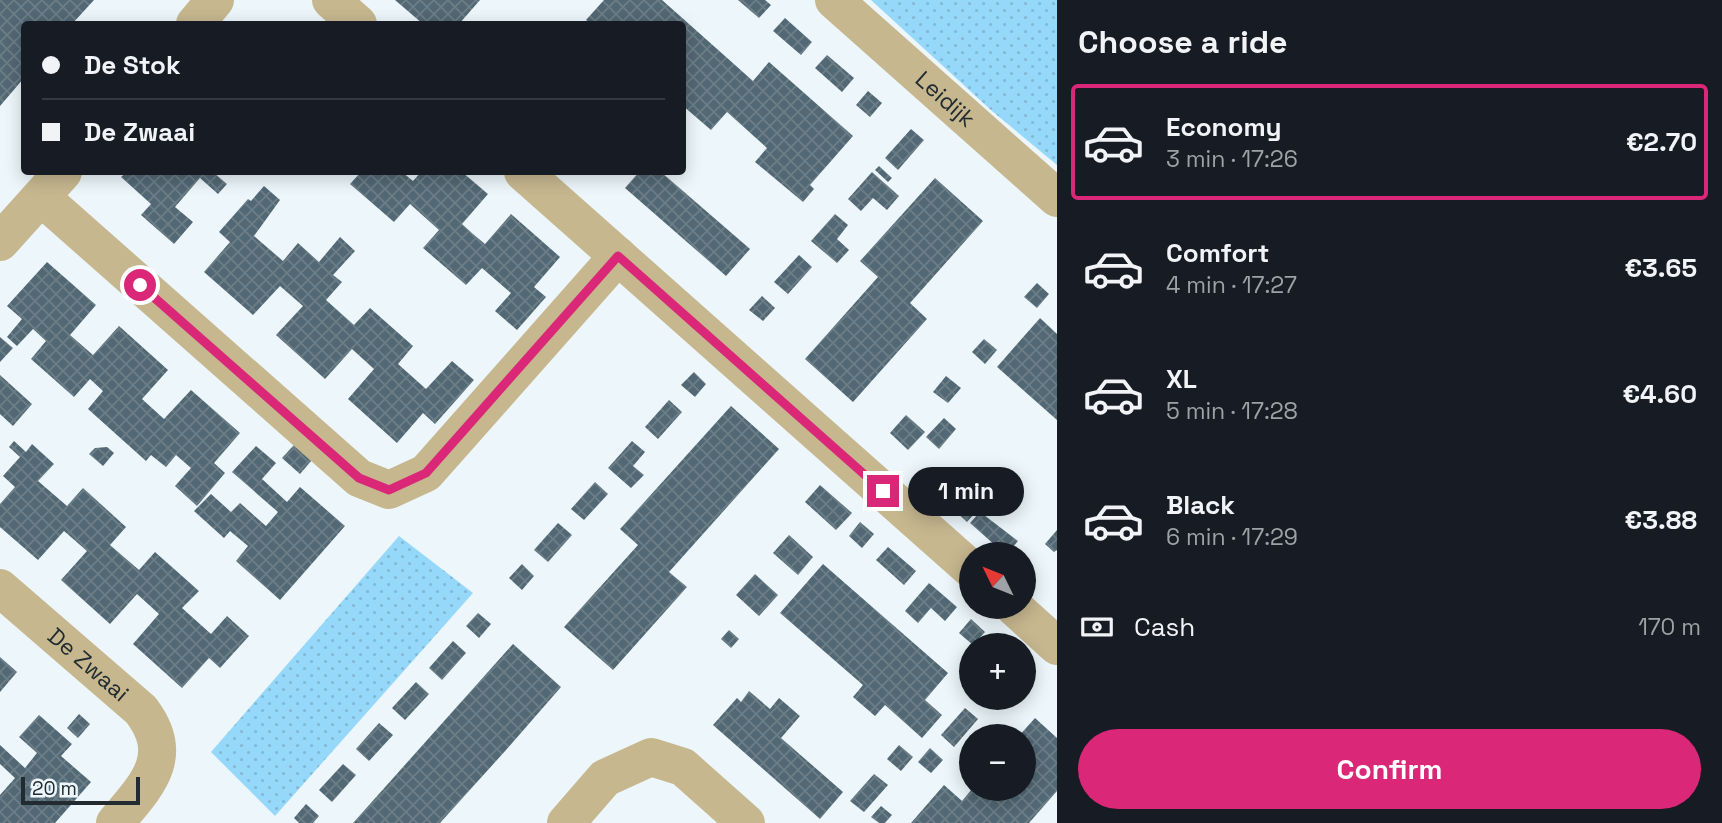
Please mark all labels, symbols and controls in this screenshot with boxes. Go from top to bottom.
text: Choose a ride [1078,22,1288,62]
text: De Stok [84,48,181,82]
street label: Leidijk [909,64,982,133]
text: Economy [1166,110,1282,144]
icon: car [1082,111,1145,174]
text: De Zwaai [84,115,195,149]
text: €2.70 [1626,125,1697,159]
text: 3 min · 17:26 [1166,144,1298,174]
text: Comfort [1166,236,1269,270]
icon: car [1082,237,1145,300]
text: €3.65 [1624,251,1697,285]
route start [124,269,156,301]
text: 4 min · 17:27 [1166,270,1297,300]
text: XL [1166,362,1197,396]
icon: car [1082,363,1145,426]
text: €4.60 [1622,377,1697,411]
text: 5 min · 17:28 [1166,396,1298,426]
callout: 1 min [908,466,1023,516]
route end [867,475,899,507]
text: 1 min [938,476,994,506]
text: Black [1166,488,1235,522]
icon: car [1082,489,1145,552]
text: €3.88 [1625,503,1697,537]
text: 6 min · 17:29 [1166,522,1298,552]
north arrow [959,542,1036,620]
map controls [959,542,1036,801]
icon: cash [1078,608,1116,646]
text: Cash [1134,610,1195,644]
text: 170 m [1638,612,1701,642]
street label: De Zwaai [42,621,135,708]
button: + [959,633,1036,710]
button: − [959,724,1036,801]
button: Confirm [1078,729,1701,809]
scale bar [21,774,140,806]
text: 20 m [32,776,77,801]

